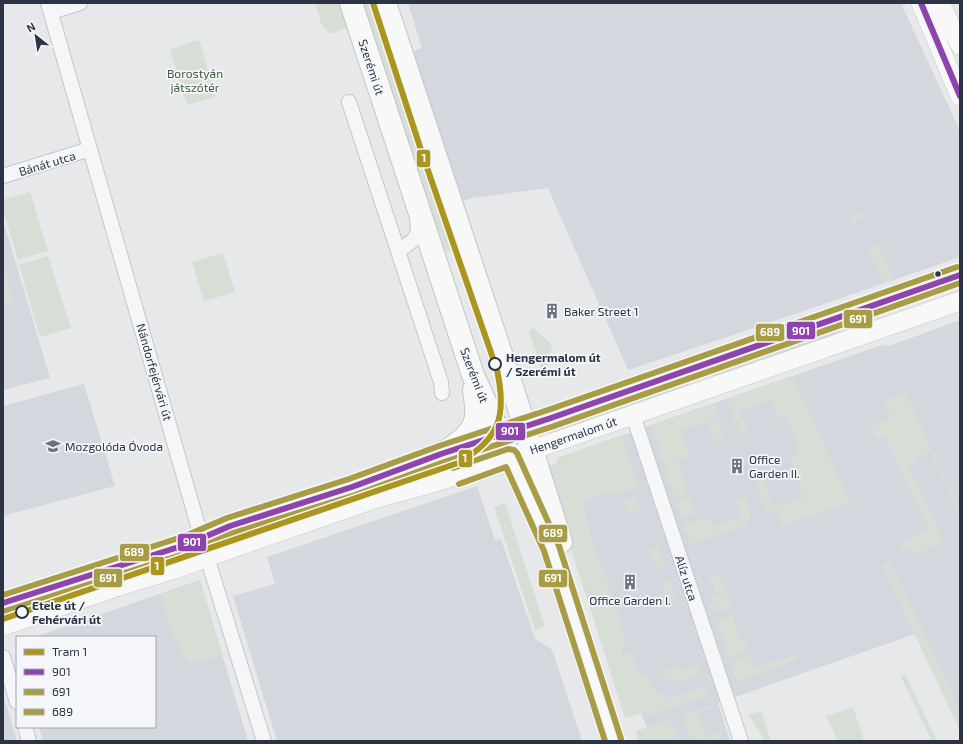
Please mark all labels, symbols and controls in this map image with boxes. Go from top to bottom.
north arrow [16,16,56,56]
text: N [24,19,37,35]
street label: Szerémi út [356,37,388,97]
park label: Borostyán játszótér [167,66,223,95]
street label: Bánát utca [17,148,77,178]
line badge: 1 [416,149,431,168]
text: 1 [422,151,426,164]
unlabelled marker [933,269,943,279]
building icon: Baker Street 1 [543,302,561,320]
place label: Baker Street 1 [564,304,638,318]
line badge: 691 [843,309,873,329]
text: 691 [849,312,867,325]
line badge: 901 [786,321,816,340]
street label: Nándorfejérvári út [133,322,176,423]
line badge: 689 [755,323,785,342]
text: 901 [792,324,810,337]
text: 689 [760,325,780,338]
street label: Szerémi út [458,345,492,405]
place label: Hengermalom út / Szerémi út [506,350,601,378]
marker: Hengermalom út / Szerémi út [488,357,502,371]
street label: Hengermalom út [528,413,619,457]
line badge: 901 [495,422,526,441]
text: 901 [501,424,519,437]
school or university icon: Mozgolóda Óvoda [44,437,62,455]
place label: Mozgolóda Óvoda [65,439,163,453]
line badge: 1 [458,449,473,468]
text: 1 [463,451,467,464]
place label: Office Garden II. [749,452,800,480]
building icon: Office Garden II. [728,457,746,475]
line badge: 689 [538,524,568,543]
text: 689 [543,526,563,539]
line badge: 901 [177,533,207,552]
text: 901 [183,535,201,548]
line badge: 689 [119,543,150,562]
text: 689 [124,545,144,558]
street label: Alíz utca [673,554,701,602]
line badge: 1 [150,556,165,576]
text: 1 [155,559,159,572]
line badge: 691 [93,568,123,588]
line badge: 691 [538,569,568,588]
text: 691 [99,571,117,584]
text: 691 [544,571,562,584]
building icon: Office Garden I. [621,573,639,591]
place label: Office Garden I. [589,593,671,607]
place label: Etele út / Fehérvári út [32,598,101,626]
marker: Etele út / Fehérvári út [15,605,29,619]
legend [16,636,156,728]
text: Tram 1 [52,644,87,658]
text: 901 [52,664,71,678]
text: 691 [52,684,71,698]
text: 689 [52,704,73,718]

